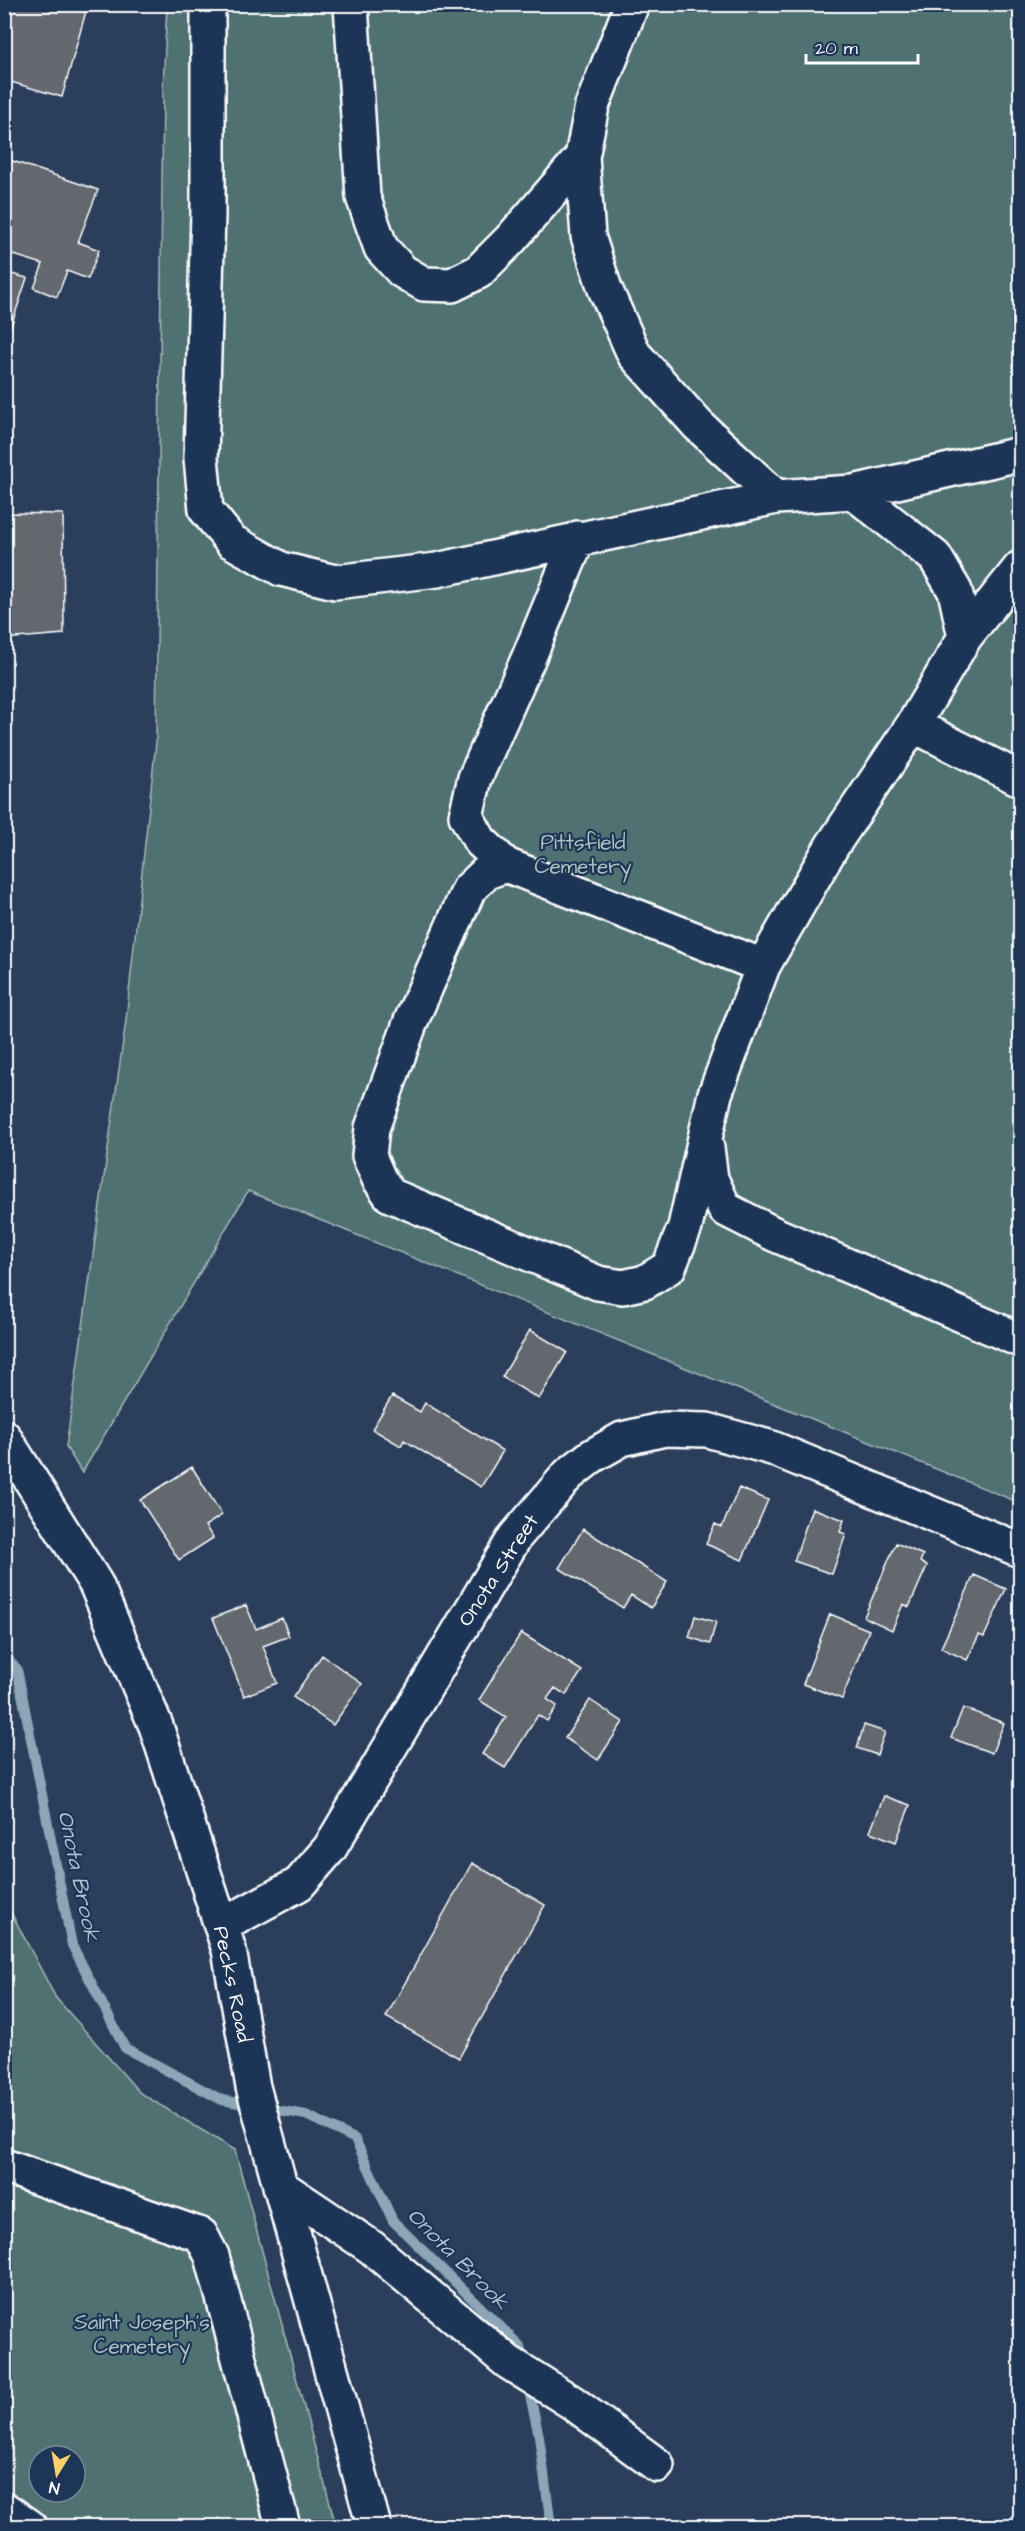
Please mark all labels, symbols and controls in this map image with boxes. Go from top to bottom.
scale bar [806,27,918,65]
text: 20 m [815,36,858,61]
park label: Pittsfield Cemetery [535,828,632,883]
street label: Onota Street [451,1508,546,1632]
water label: Onota Brook [50,1808,108,1945]
street label: Pecks Road [206,1923,259,2045]
water label: Onota Brook [400,2201,516,2317]
park label: Saint Joseph's Cemetery [74,2308,210,2363]
north arrow [27,2444,87,2504]
text: N [47,2476,61,2499]

